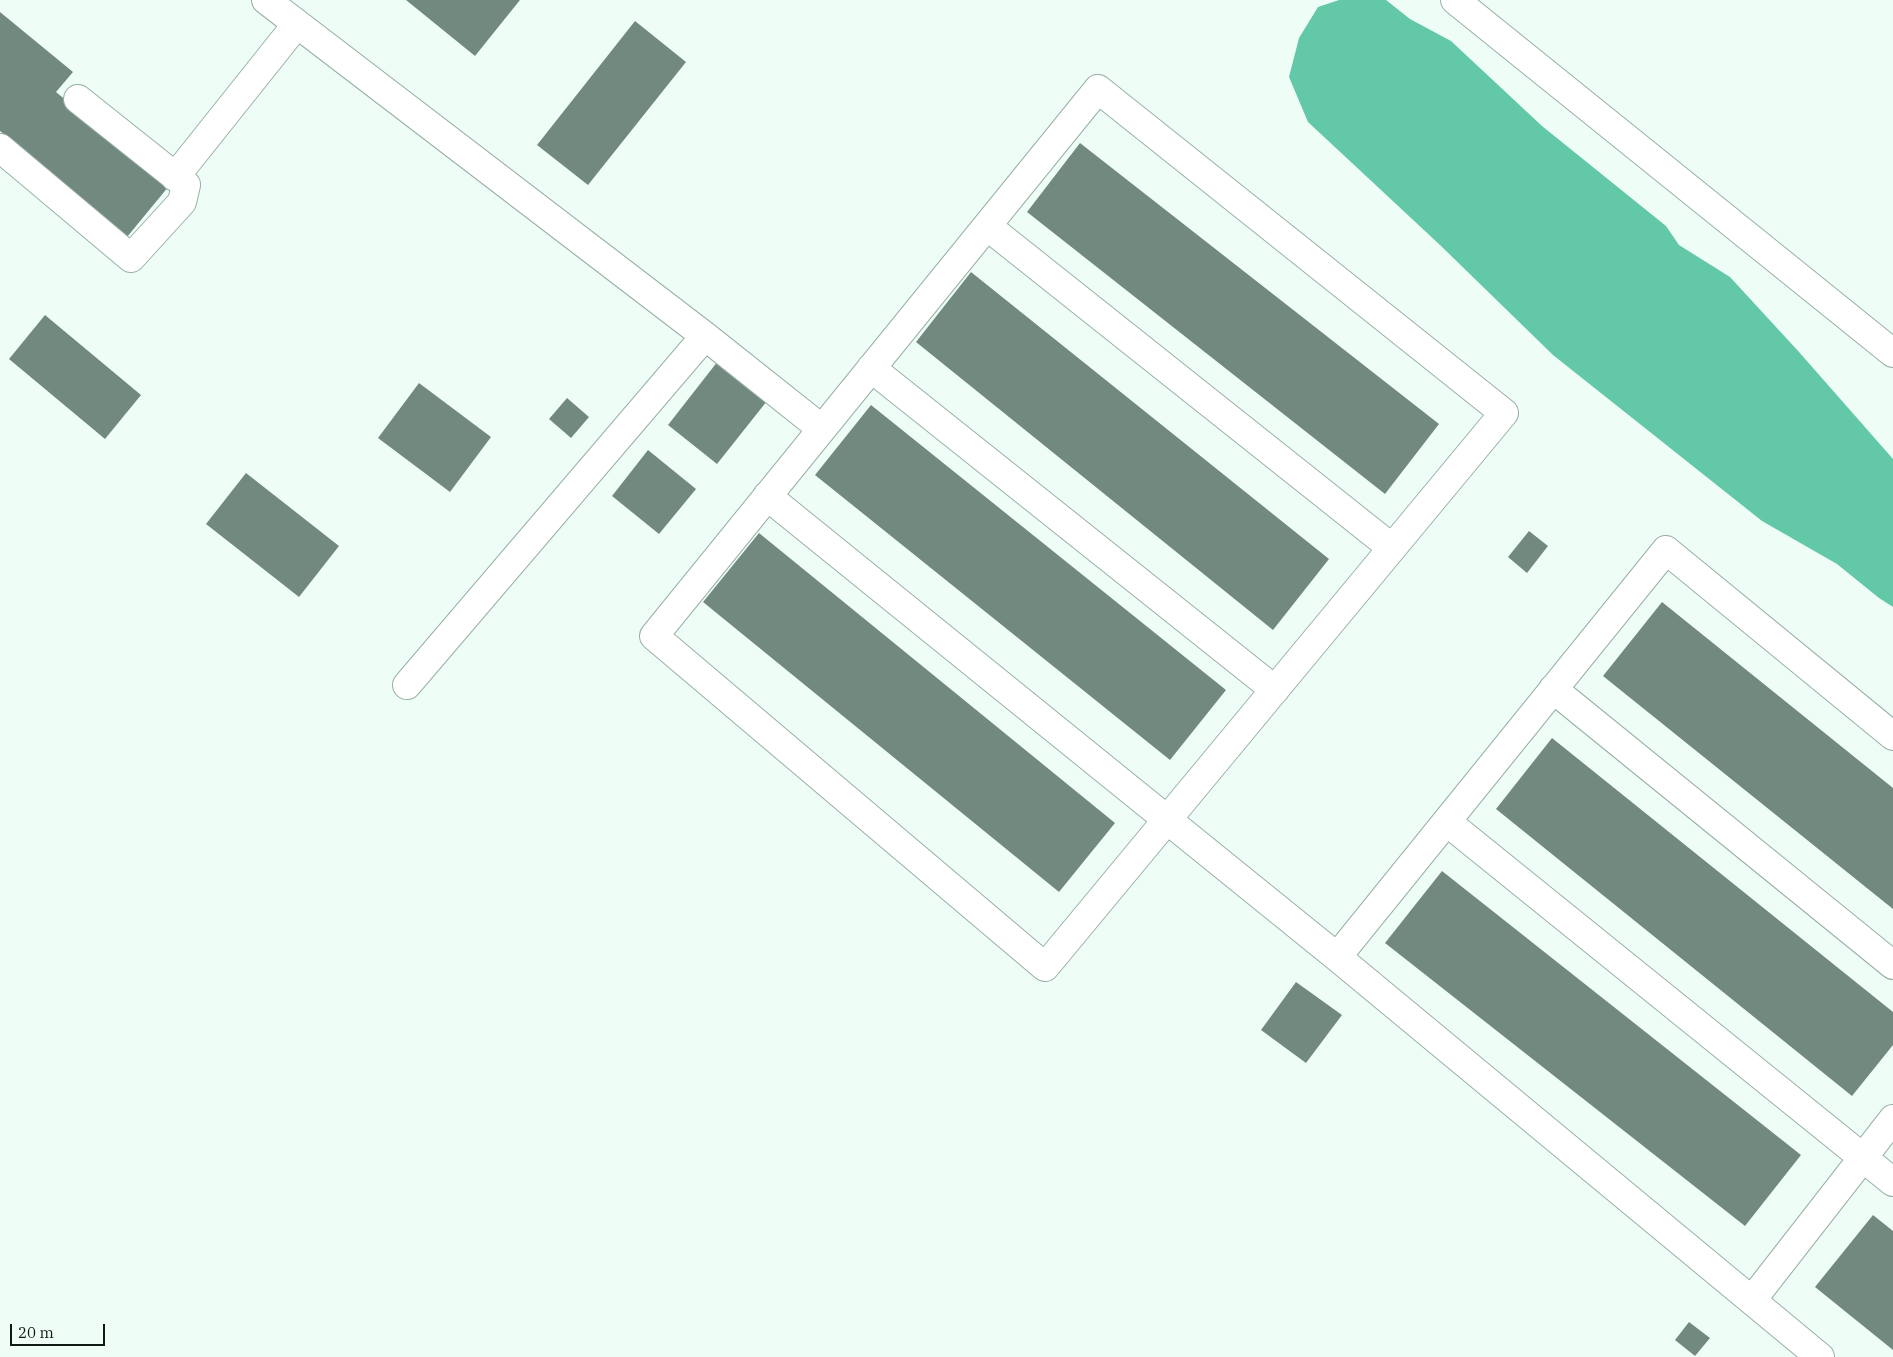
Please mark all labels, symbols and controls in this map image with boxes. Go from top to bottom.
scale bar [12,1314,108,1346]
text: 20 m [18,1323,54,1342]

